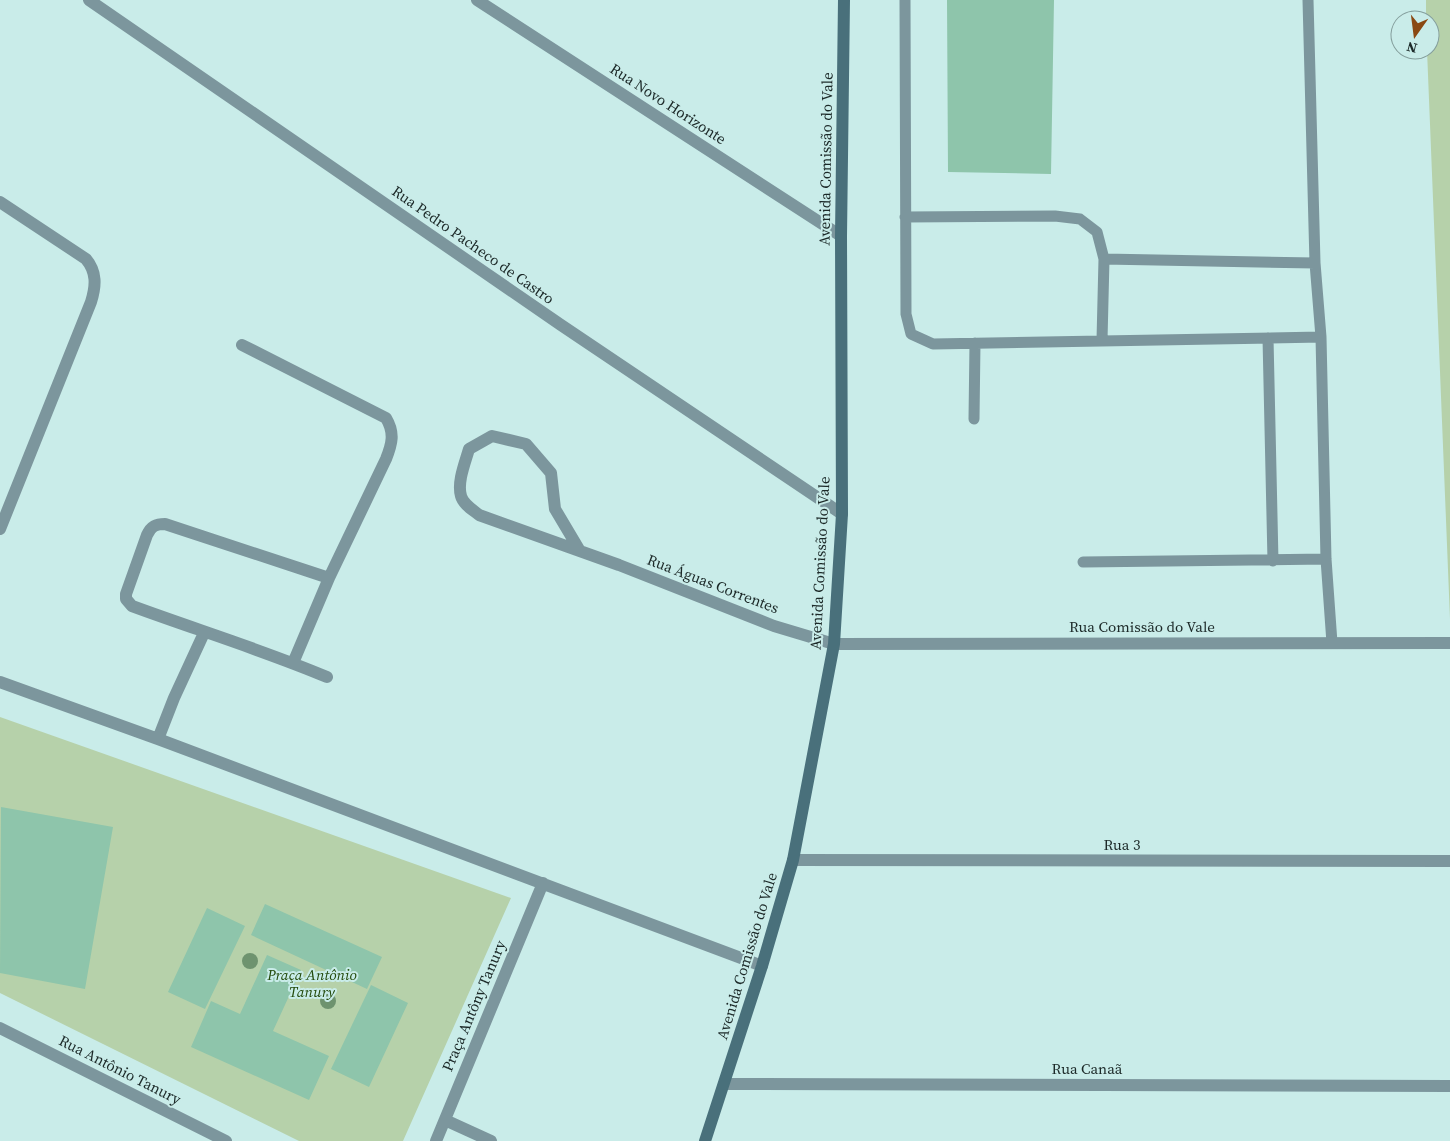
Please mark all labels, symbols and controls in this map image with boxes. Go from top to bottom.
north arrow [1390,10,1440,60]
text: N [1404,37,1419,59]
street label: Rua Novo Horizonte [606,58,731,149]
street label: Avenida Comissão do Vale [813,72,838,246]
street label: Rua Pedro Pacheco de Castro [388,180,559,309]
street label: Avenida Comissão do Vale [804,475,835,650]
street label: Rua Águas Correntes [644,549,782,618]
street label: Rua Comissão do Vale [1069,616,1215,637]
street label: Rua 3 [1104,834,1140,855]
street label: Avenida Comissão do Vale [711,869,782,1042]
street label: Praça Antôny Tanury [436,937,511,1075]
park label: Praça Antônio Tanury [266,964,357,1002]
street label: Rua Antônio Tanury [56,1030,185,1110]
street label: Rua Canaã [1052,1058,1123,1079]

